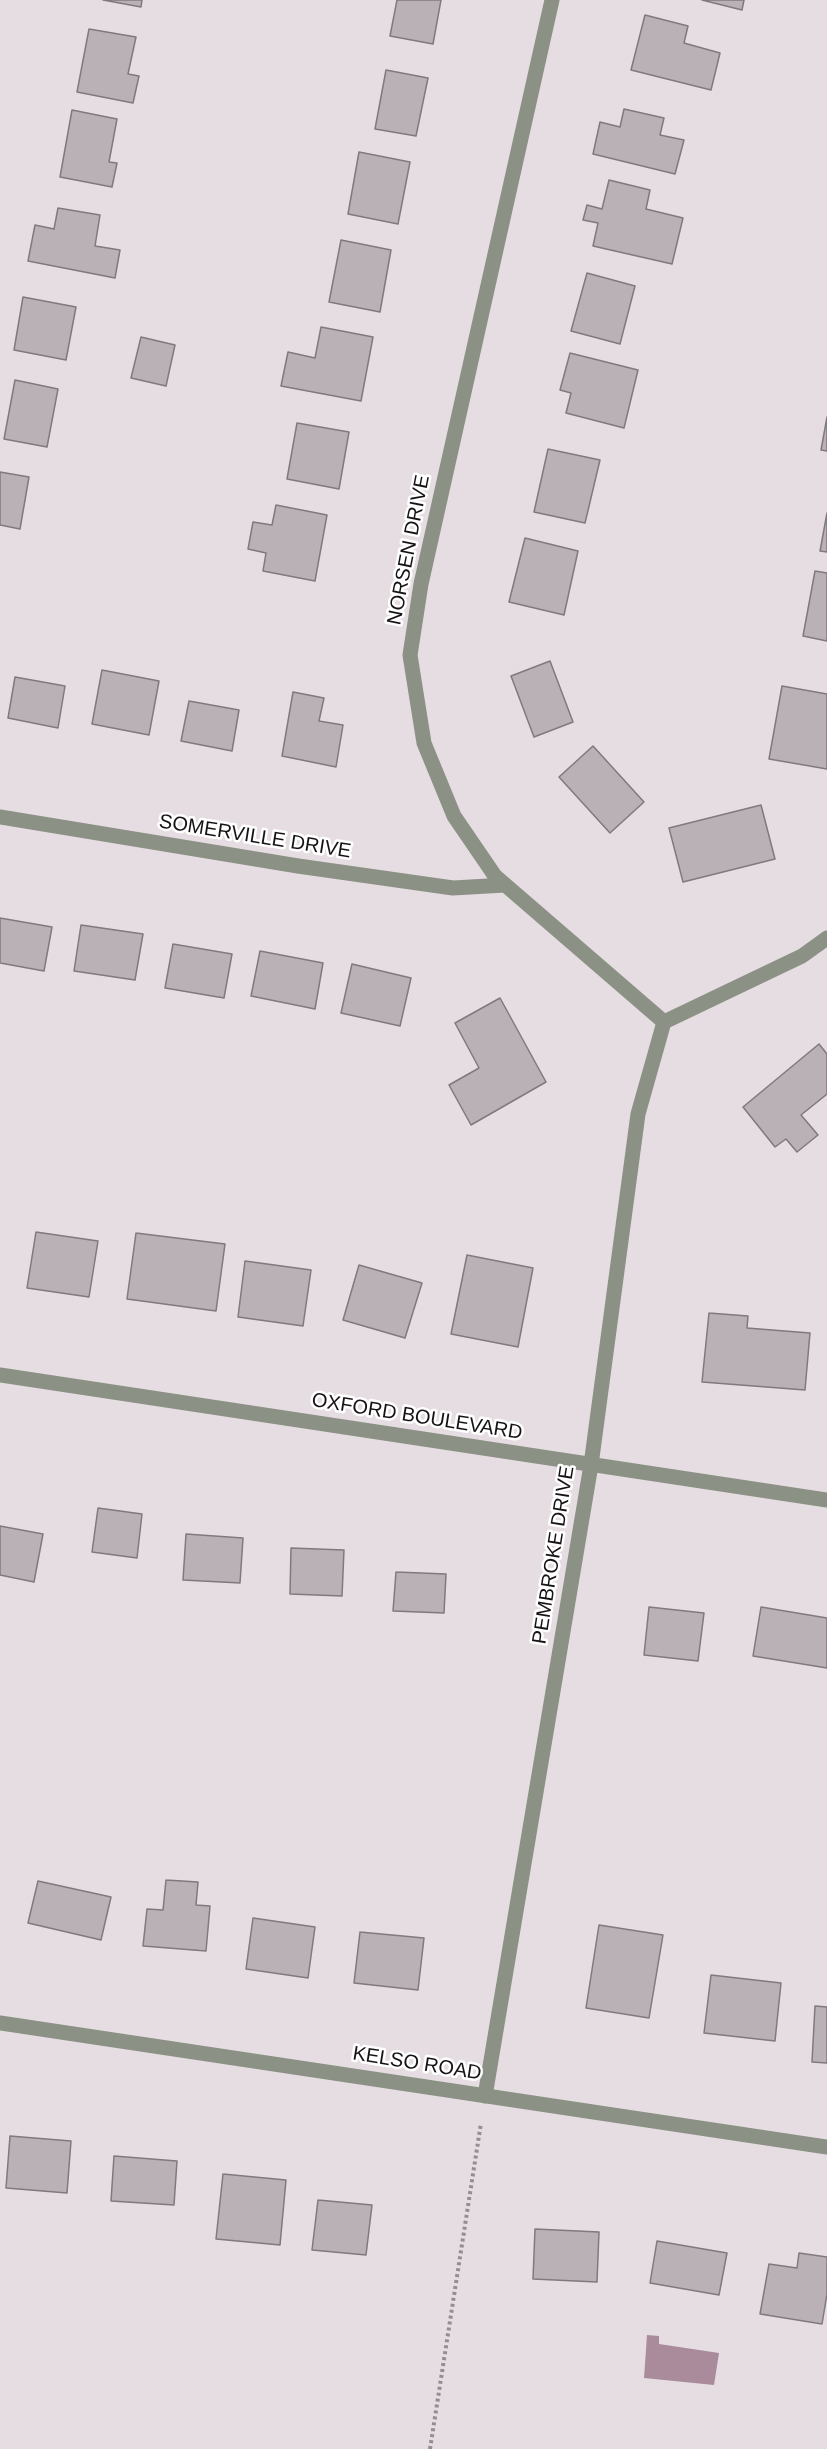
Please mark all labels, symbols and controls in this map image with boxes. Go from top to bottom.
street label: NORSEN DRIVE [383,473,435,627]
street label: SOMERVILLE DRIVE [157,810,353,864]
street label: OXFORD BOULEVARD [310,1388,524,1446]
street label: PEMBROKE DRIVE [528,1464,580,1646]
street label: KELSO ROAD [351,2042,483,2086]

